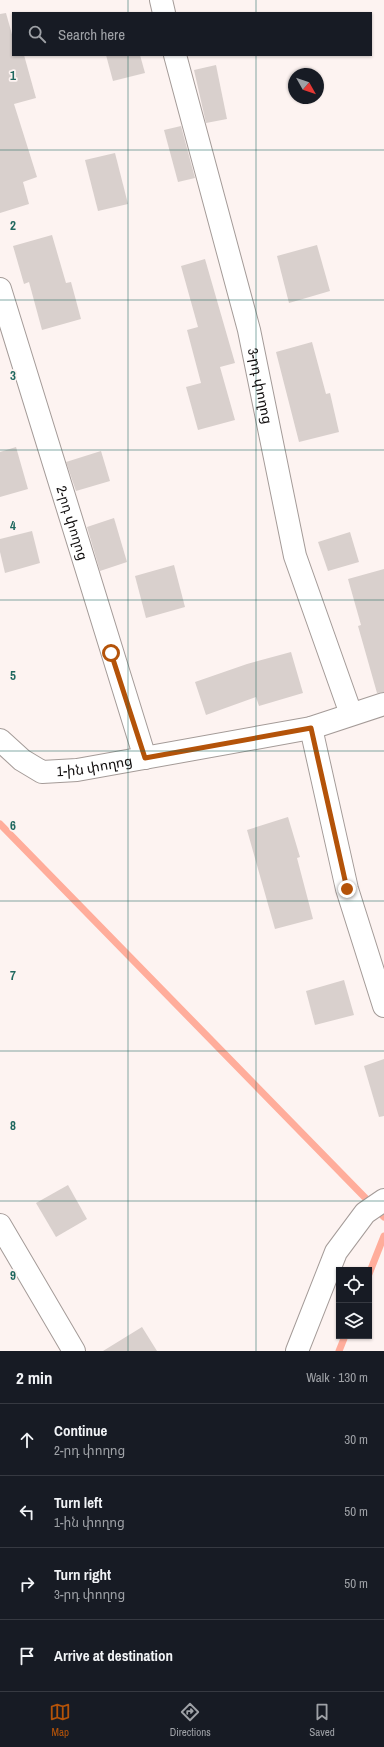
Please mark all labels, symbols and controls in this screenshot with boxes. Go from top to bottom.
search box [12,12,372,56]
icon: search [26,23,48,45]
text: Search here [58,24,125,45]
text: 1 [10,67,16,84]
north arrow [288,68,324,104]
text: 2 [10,217,16,234]
street label: 3-րդ փողոց [244,347,277,426]
text: 3 [10,367,16,384]
street label: 2-րդ փողոց [52,484,92,562]
text: 4 [10,517,16,534]
route start [102,644,120,662]
text: 5 [10,667,16,684]
street label: 1-ին փողոց [56,751,134,780]
text: 6 [10,817,16,834]
route end [338,880,356,898]
text: 7 [10,967,16,984]
text: 8 [10,1117,16,1134]
text: 9 [10,1267,16,1284]
map controls [336,1267,372,1339]
button: locate [336,1267,372,1303]
button: layers [336,1303,372,1339]
text: 2 min [16,1366,52,1389]
text: Walk · 130 m [306,1369,368,1386]
text: Continue [54,1420,107,1441]
icon: ahead [16,1429,38,1451]
text: 30 m [344,1431,368,1448]
text: 2-րդ փողոց [54,1442,125,1459]
text: Turn left [54,1492,102,1513]
icon: left [16,1501,38,1523]
text: 50 m [344,1503,368,1520]
text: 1-ին փողոց [54,1514,125,1531]
text: Turn right [54,1564,111,1585]
icon: right [16,1573,38,1595]
text: 50 m [344,1575,368,1592]
text: 3-րդ փողոց [54,1586,125,1603]
icon: arrive [16,1645,38,1667]
text: Arrive at destination [54,1645,173,1666]
tab: Map [49,1701,71,1739]
tab: Directions [170,1701,211,1739]
tab: Saved [309,1701,335,1739]

